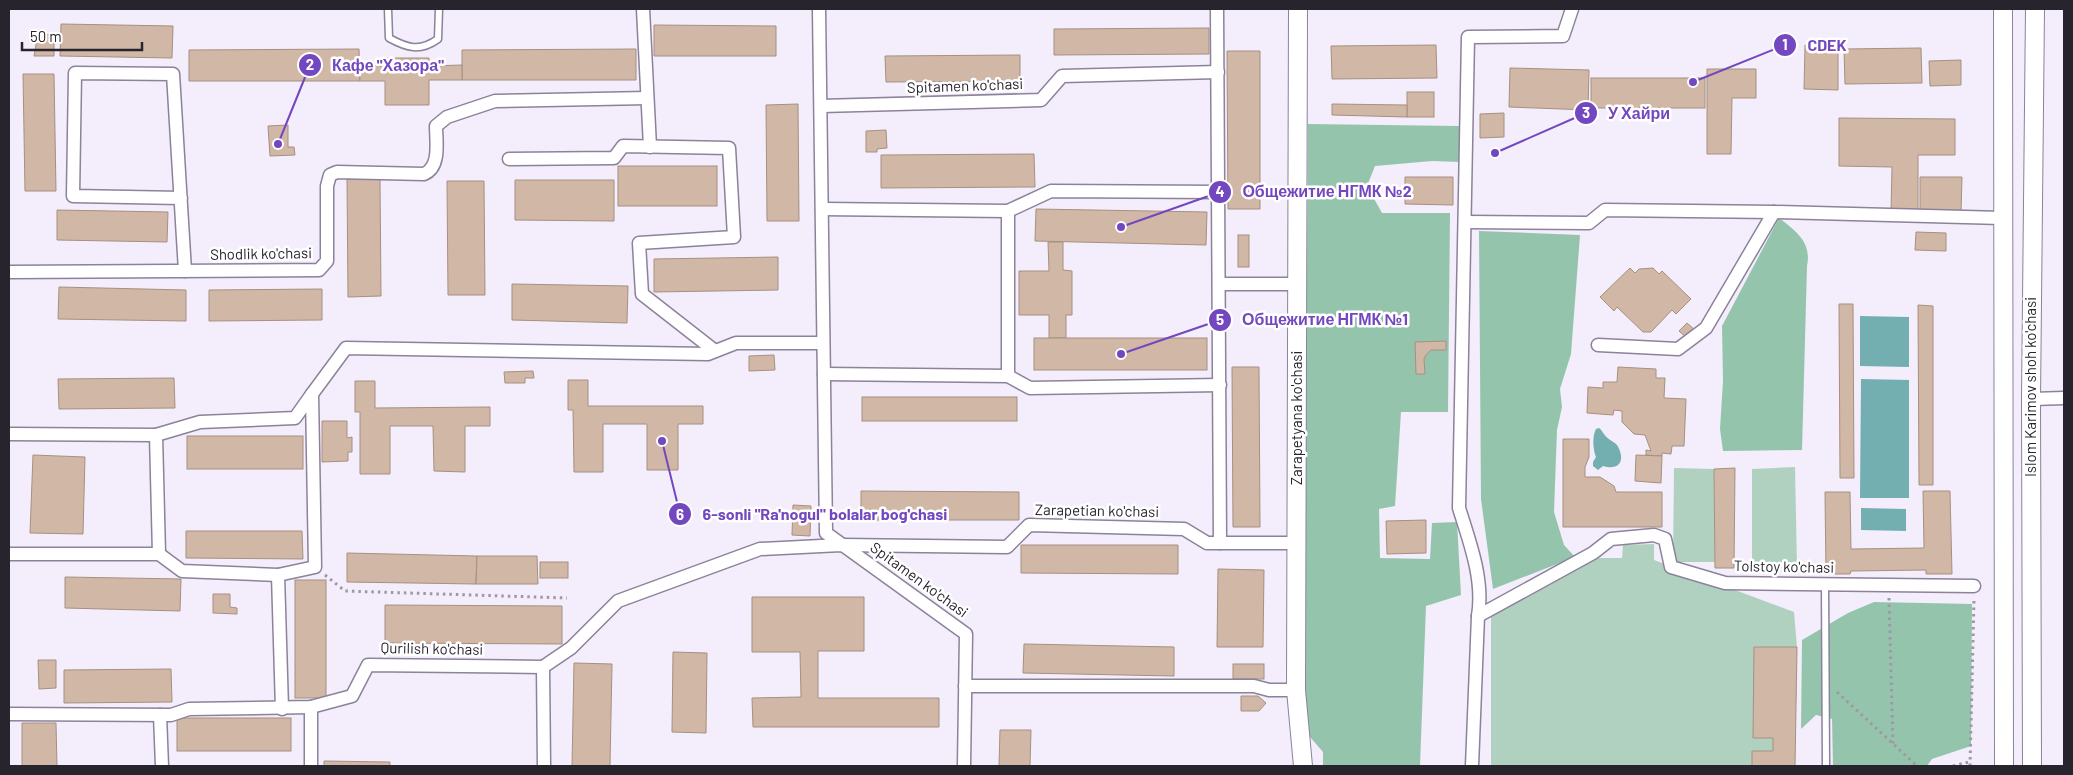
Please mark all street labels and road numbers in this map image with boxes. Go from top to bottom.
street label: Spitamen ko'chasi [906,74,1023,96]
street label: Shodlik ko'chasi [210,243,312,263]
street label: Islom Karimov shoh ko'chasi [2021,297,2039,477]
street label: Zarapetyana ko'chasi [1287,351,1305,485]
street label: Zarapetian ko'chasi [1035,500,1159,520]
street label: Spitamen ko'chasi [867,538,972,621]
street label: Tolstoy ko'chasi [1734,556,1834,576]
street label: Qurilish ko'chasi [381,638,483,658]

